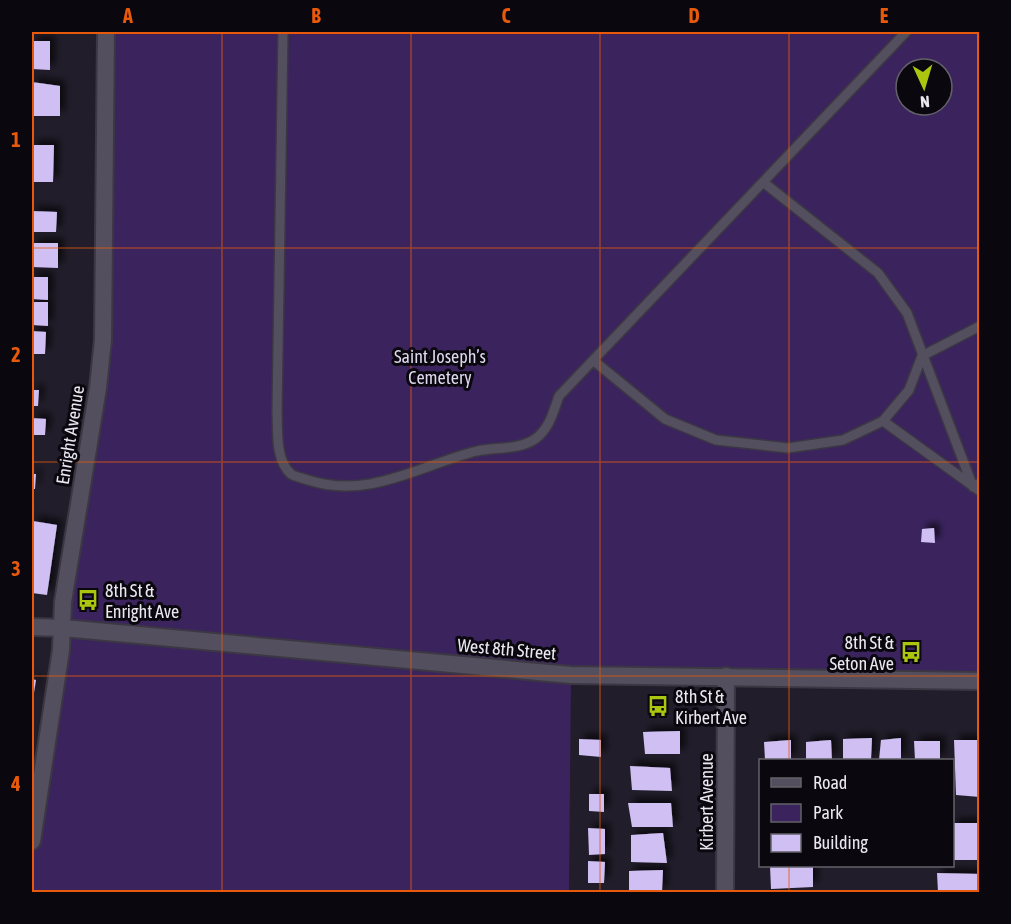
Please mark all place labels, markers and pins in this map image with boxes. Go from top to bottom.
place label: 8th St & Enright Ave [105,580,179,622]
bus stop icon: 8th St & Enright Ave [76,588,100,612]
place label: 8th St & Seton Ave [829,632,895,674]
bus stop icon: 8th St & Seton Ave [899,640,923,664]
place label: 8th St & Kirbert Ave [675,686,747,728]
bus stop icon: 8th St & Kirbert Ave [646,694,670,718]

